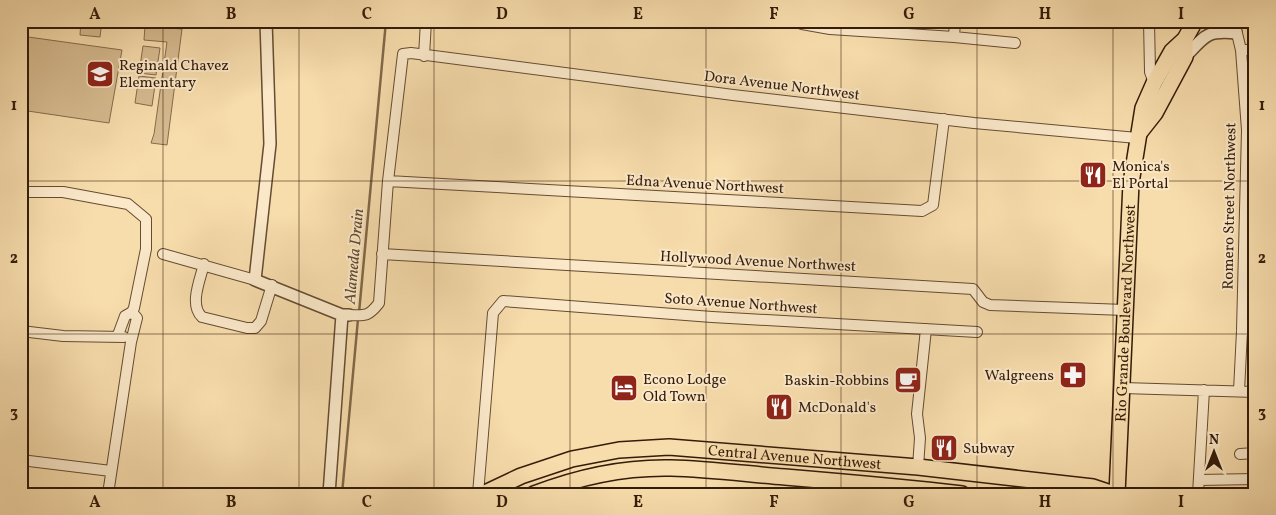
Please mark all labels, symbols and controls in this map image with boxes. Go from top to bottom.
text: A [89,4,101,26]
text: B [226,4,237,26]
text: C [362,4,372,26]
text: D [496,4,508,26]
text: E [633,4,643,26]
text: F [769,4,779,26]
text: G [903,4,915,26]
text: H [1039,4,1051,26]
text: I [1178,4,1184,26]
place label: Reginald Chavez Elementary [119,56,229,94]
school or university icon: Reginald Chavez Elementary [85,59,115,89]
street label: Dora Avenue Northwest [703,66,861,106]
text: 1 [11,95,17,117]
text: 1 [1259,95,1265,117]
street label: Romero Street Northwest [1219,122,1242,290]
place label: Monica's El Portal [1112,157,1170,195]
restaurant icon: Monica's El Portal [1078,160,1108,190]
street label: Edna Avenue Northwest [625,171,784,200]
street label: Rio Grande Boulevard Northwest [1111,204,1142,423]
water label: Alameda Drain [340,208,370,306]
street label: Hollywood Avenue Northwest [659,247,857,278]
text: 2 [10,248,18,270]
text: 2 [1258,248,1266,270]
street label: Soto Avenue Northwest [664,289,818,320]
pharmacy icon: Walgreens [1058,360,1088,390]
cafe icon: Baskin-Robbins [893,365,923,395]
place label: Walgreens [985,366,1054,387]
place label: Econo Lodge Old Town [643,370,726,408]
place label: Baskin-Robbins [784,371,889,392]
hotel icon: Econo Lodge Old Town [609,373,639,403]
restaurant icon: McDonald's [764,392,794,422]
place label: McDonald's [798,398,876,419]
text: 3 [10,402,18,424]
text: 3 [1258,402,1266,424]
north arrow [1188,428,1238,478]
text: N [1209,431,1219,450]
restaurant icon: Subway [929,433,959,463]
place label: Subway [963,439,1015,460]
street label: Central Avenue Northwest [707,441,882,476]
text: A [89,492,101,514]
text: B [226,492,237,514]
text: C [362,492,372,514]
text: D [496,492,508,514]
text: E [633,492,643,514]
text: F [769,492,779,514]
text: G [903,492,915,514]
text: H [1039,492,1051,514]
text: I [1178,492,1184,514]

